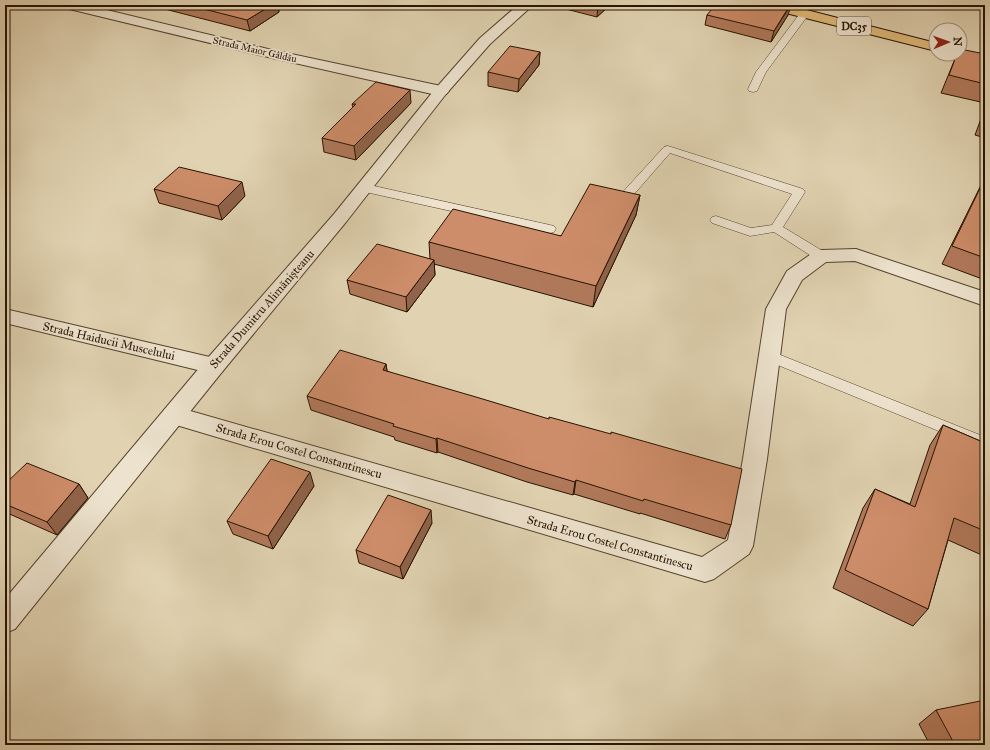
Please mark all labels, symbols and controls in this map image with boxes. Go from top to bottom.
road number: DC35 [837,17,871,35]
north arrow [928,22,968,62]
street label: Strada Maior Gâldău [212,34,299,66]
text: N [951,37,964,47]
street label: Strada Dumitru Alimănișteanu [207,246,318,371]
street label: Strada Haiducii Muscelului [42,319,177,363]
street label: Strada Erou Costel Constantinescu [214,421,384,482]
street label: Strada Erou Costel Constantinescu [525,513,695,574]

